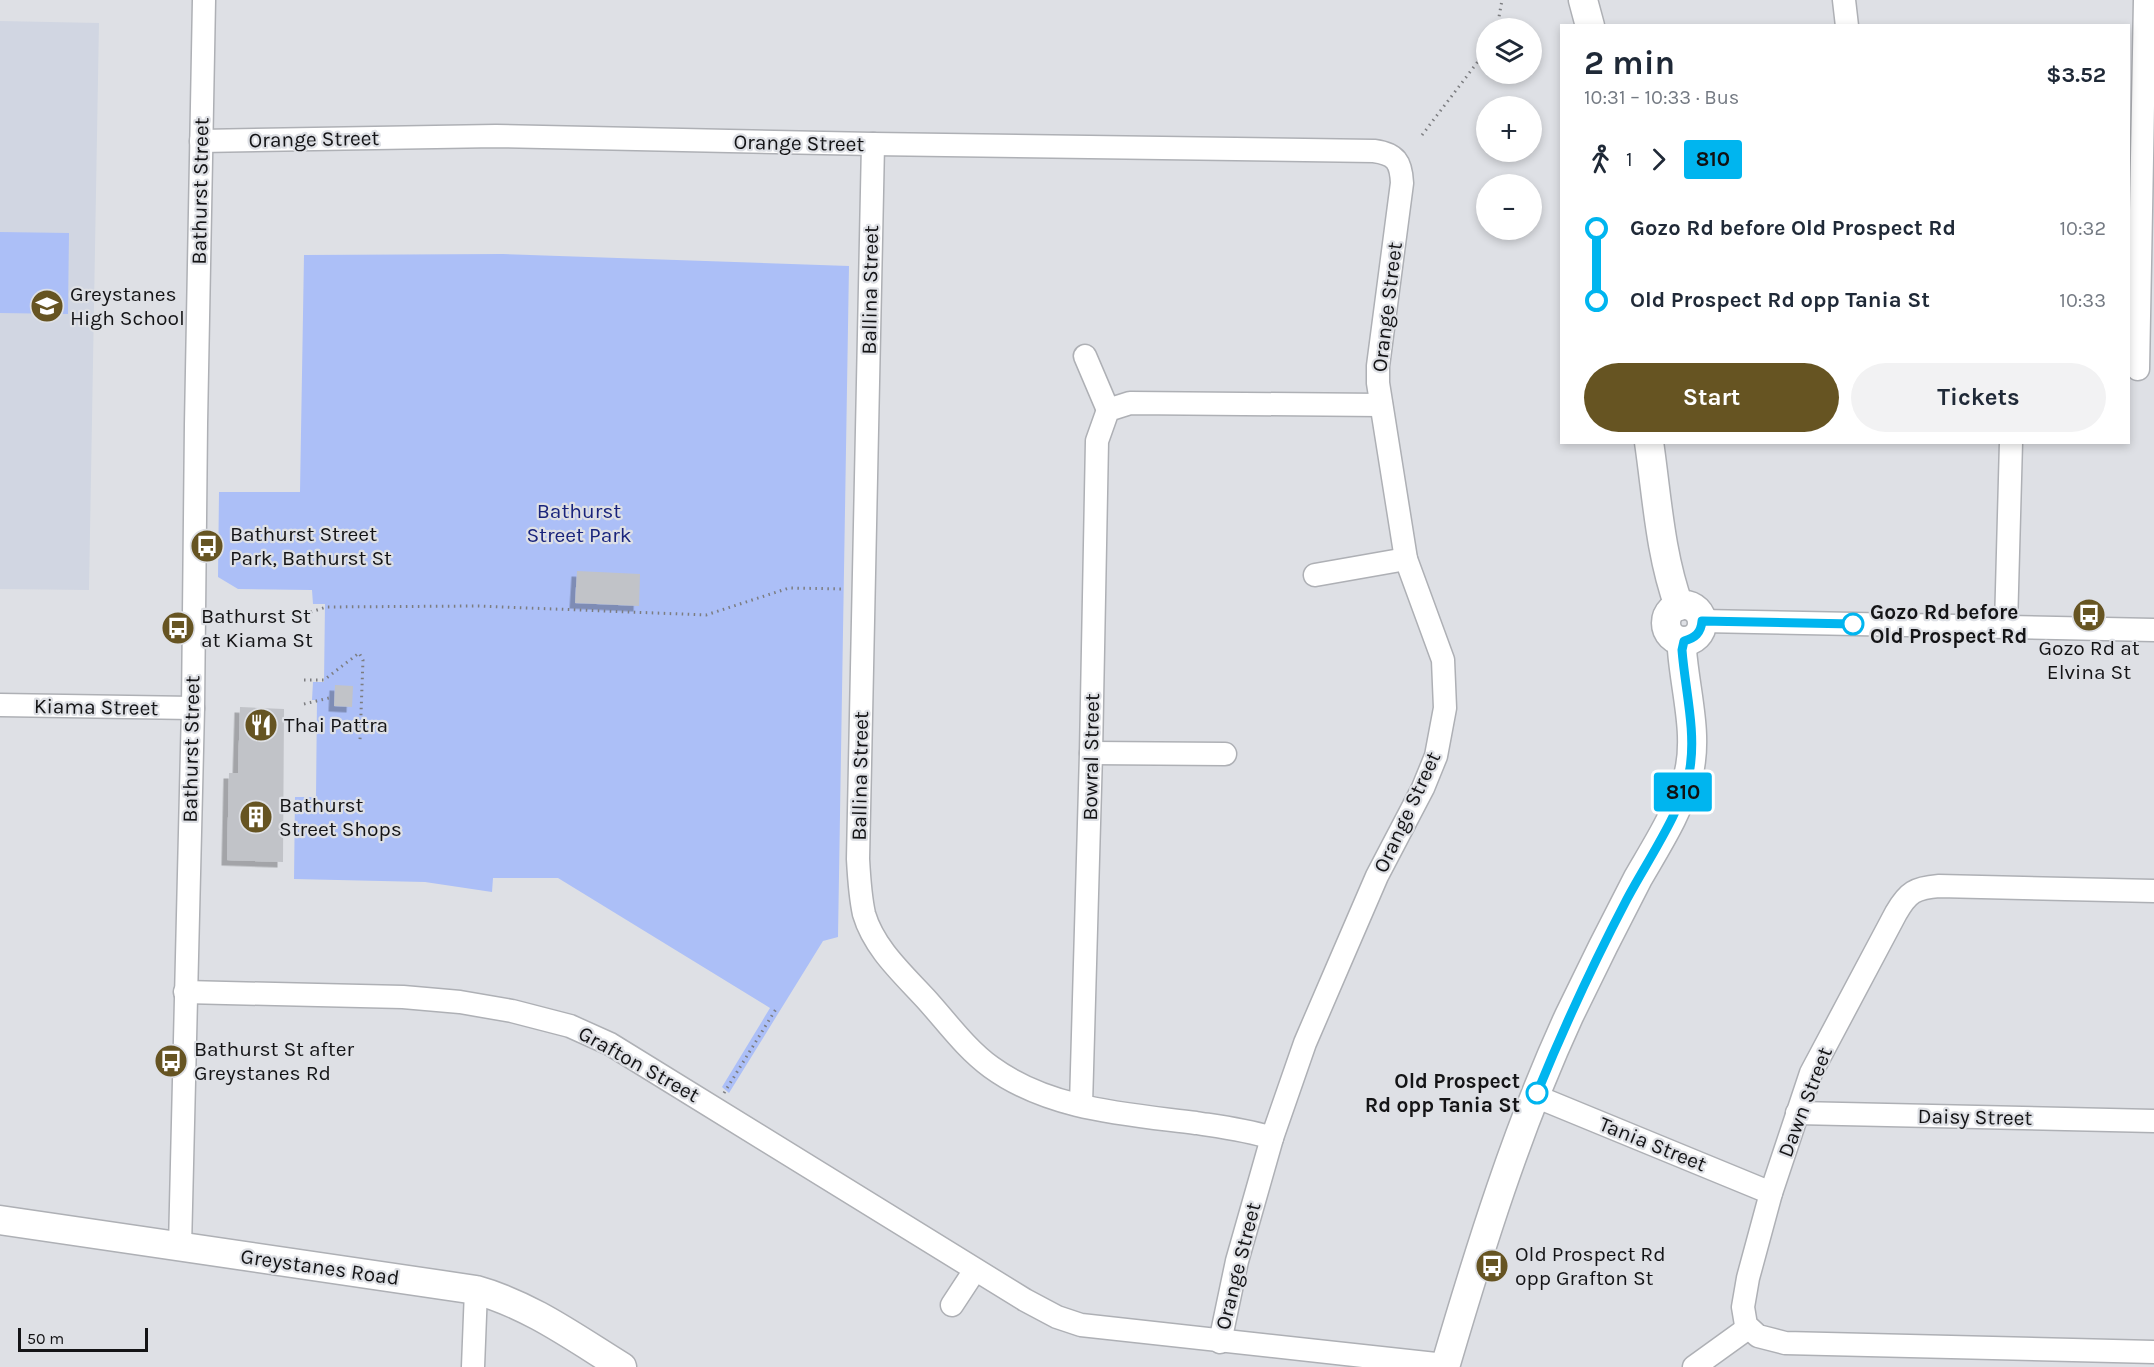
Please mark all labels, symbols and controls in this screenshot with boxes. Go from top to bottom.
map controls [1476,18,1542,240]
button: layers [1476,18,1542,84]
text: 2 min [1584,44,1675,82]
text: $3.52 [2046,62,2106,88]
text: 10:31 – 10:33 · Bus [1584,86,1739,109]
button: + [1476,96,1542,162]
street label: Bathurst Street [187,117,213,265]
street label: Orange Street [248,126,380,152]
street label: Orange Street [733,130,865,156]
icon: walk [1584,143,1617,176]
icon: forward [1642,143,1675,176]
text: 810 [1696,147,1730,171]
text: 1 [1626,148,1633,171]
button: − [1476,174,1542,240]
text: Gozo Rd before Old Prospect Rd [1630,215,1956,241]
text: 10:32 [2060,217,2106,240]
street label: Ballina Street [857,225,883,355]
street label: Orange Street [1367,241,1407,373]
place label: Greystanes High School [70,282,185,330]
text: Old Prospect Rd opp Tania St [1630,287,1930,313]
school or university icon: Greystanes High School [29,288,65,324]
text: 10:33 [2059,289,2106,312]
button: Start [1584,363,1839,432]
button: Tickets [1851,363,2106,432]
park label: Bathurst Street Park [526,499,632,547]
place label: Bathurst Street Park, Bathurst St [230,522,392,570]
bus stop icon: Bathurst Street Park, Bathurst St [189,528,225,564]
bus stop icon: Gozo Rd at Elvina St [2071,597,2107,633]
place label: Gozo Rd before Old Prospect Rd [1870,600,2027,648]
place label: Bathurst St at Kiama St [201,604,313,652]
bus stop icon: Bathurst St at Kiama St [160,610,196,646]
marker: Gozo Rd before Old Prospect Rd [1842,613,1864,635]
place label: Gozo Rd at Elvina St [2038,636,2140,684]
street label: Bathurst Street [178,675,204,823]
street label: Bowral Street [1078,693,1104,821]
street label: Kiama Street [34,694,159,720]
restaurant icon: Thai Pattra [243,707,279,743]
street label: Ballina Street [847,711,873,841]
place label: Thai Pattra [284,713,388,737]
street label: Orange Street [1369,748,1446,876]
line badge: 810 [1648,772,1718,812]
text: 810 [1666,780,1700,804]
place label: Bathurst Street Shops [279,793,402,841]
building icon: Bathurst Street Shops [238,799,274,835]
street label: Grafton Street [574,1021,704,1107]
place label: Bathurst St after Greystanes Rd [194,1037,354,1085]
bus stop icon: Bathurst St after Greystanes Rd [153,1043,189,1079]
street label: Dawn Street [1773,1043,1837,1160]
place label: Old Prospect Rd opp Tania St [1365,1069,1520,1117]
marker: Old Prospect Rd opp Tania St [1526,1082,1548,1104]
street label: Daisy Street [1917,1104,2033,1130]
street label: Tania Street [1596,1112,1710,1176]
street label: Orange Street [1211,1200,1265,1332]
place label: Old Prospect Rd opp Grafton St [1515,1242,1666,1290]
street label: Greystanes Road [239,1244,401,1290]
bus stop icon: Old Prospect Rd opp Grafton St [1474,1248,1510,1284]
scale bar [18,1325,148,1352]
text: 50 m [27,1329,64,1348]

